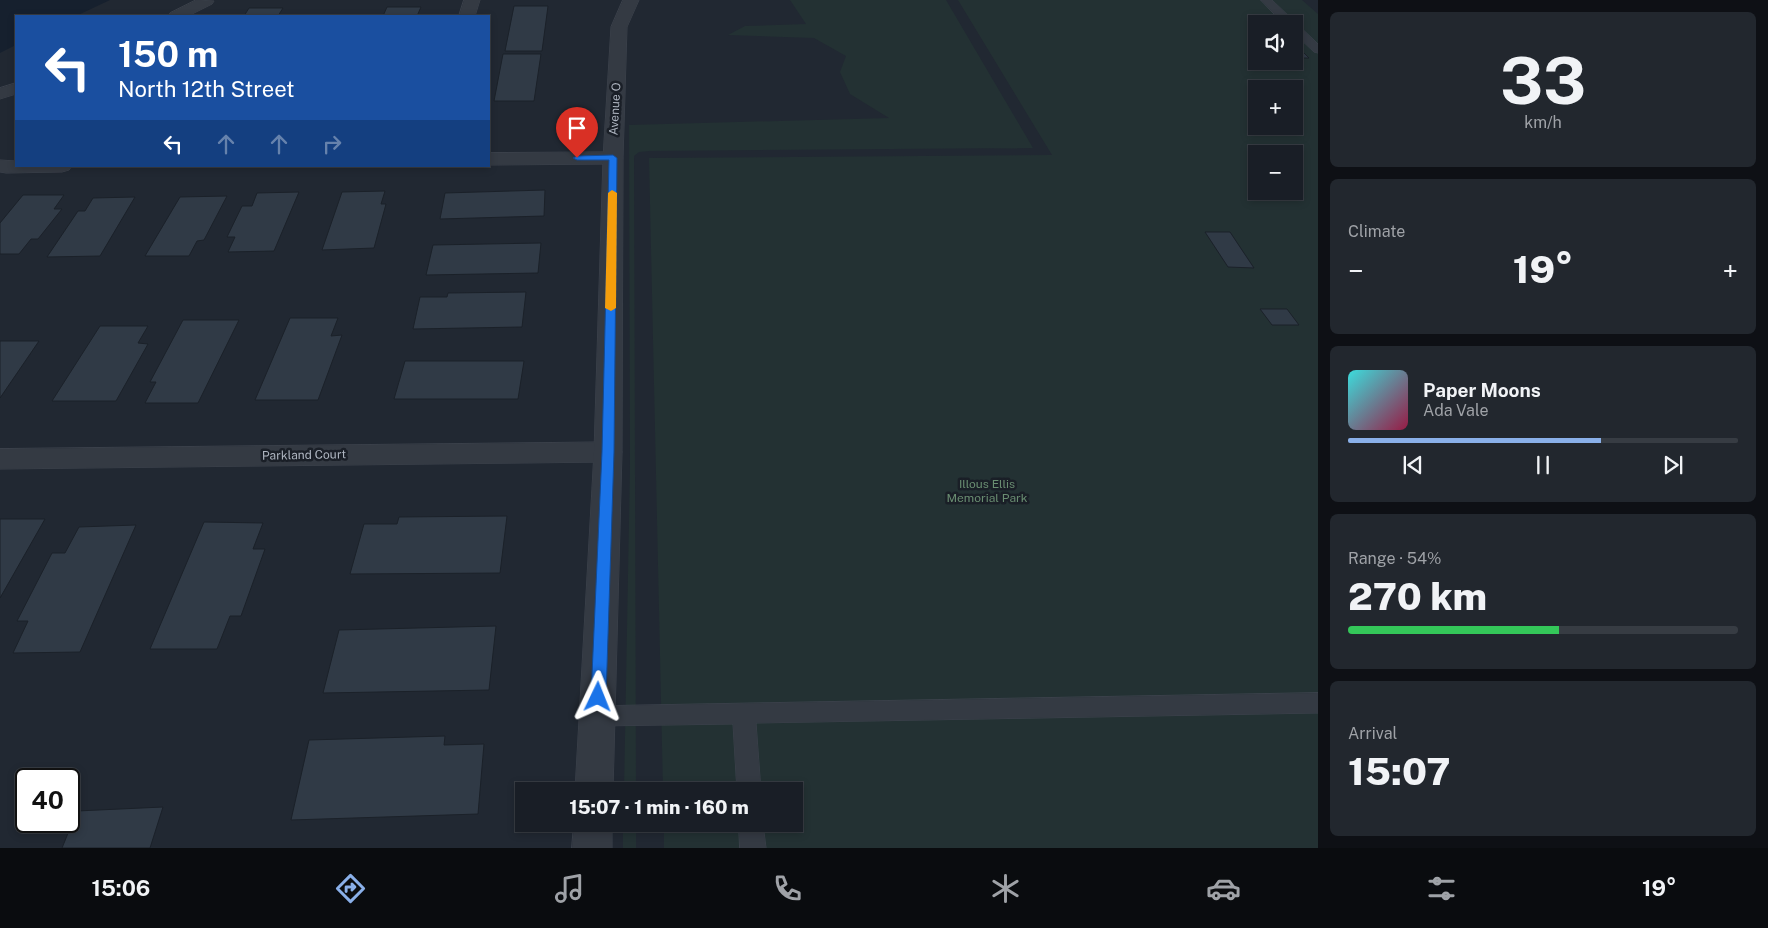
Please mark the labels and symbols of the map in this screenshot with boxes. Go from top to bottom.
street label: Avenue O [607,82,623,136]
pin [556,107,598,158]
street label: Parkland Court [262,447,346,463]
park label: Illous Ellis Memorial Park [947,477,1028,505]
position arrow [571,670,623,722]
speed limit sign: 40 [15,768,80,833]

